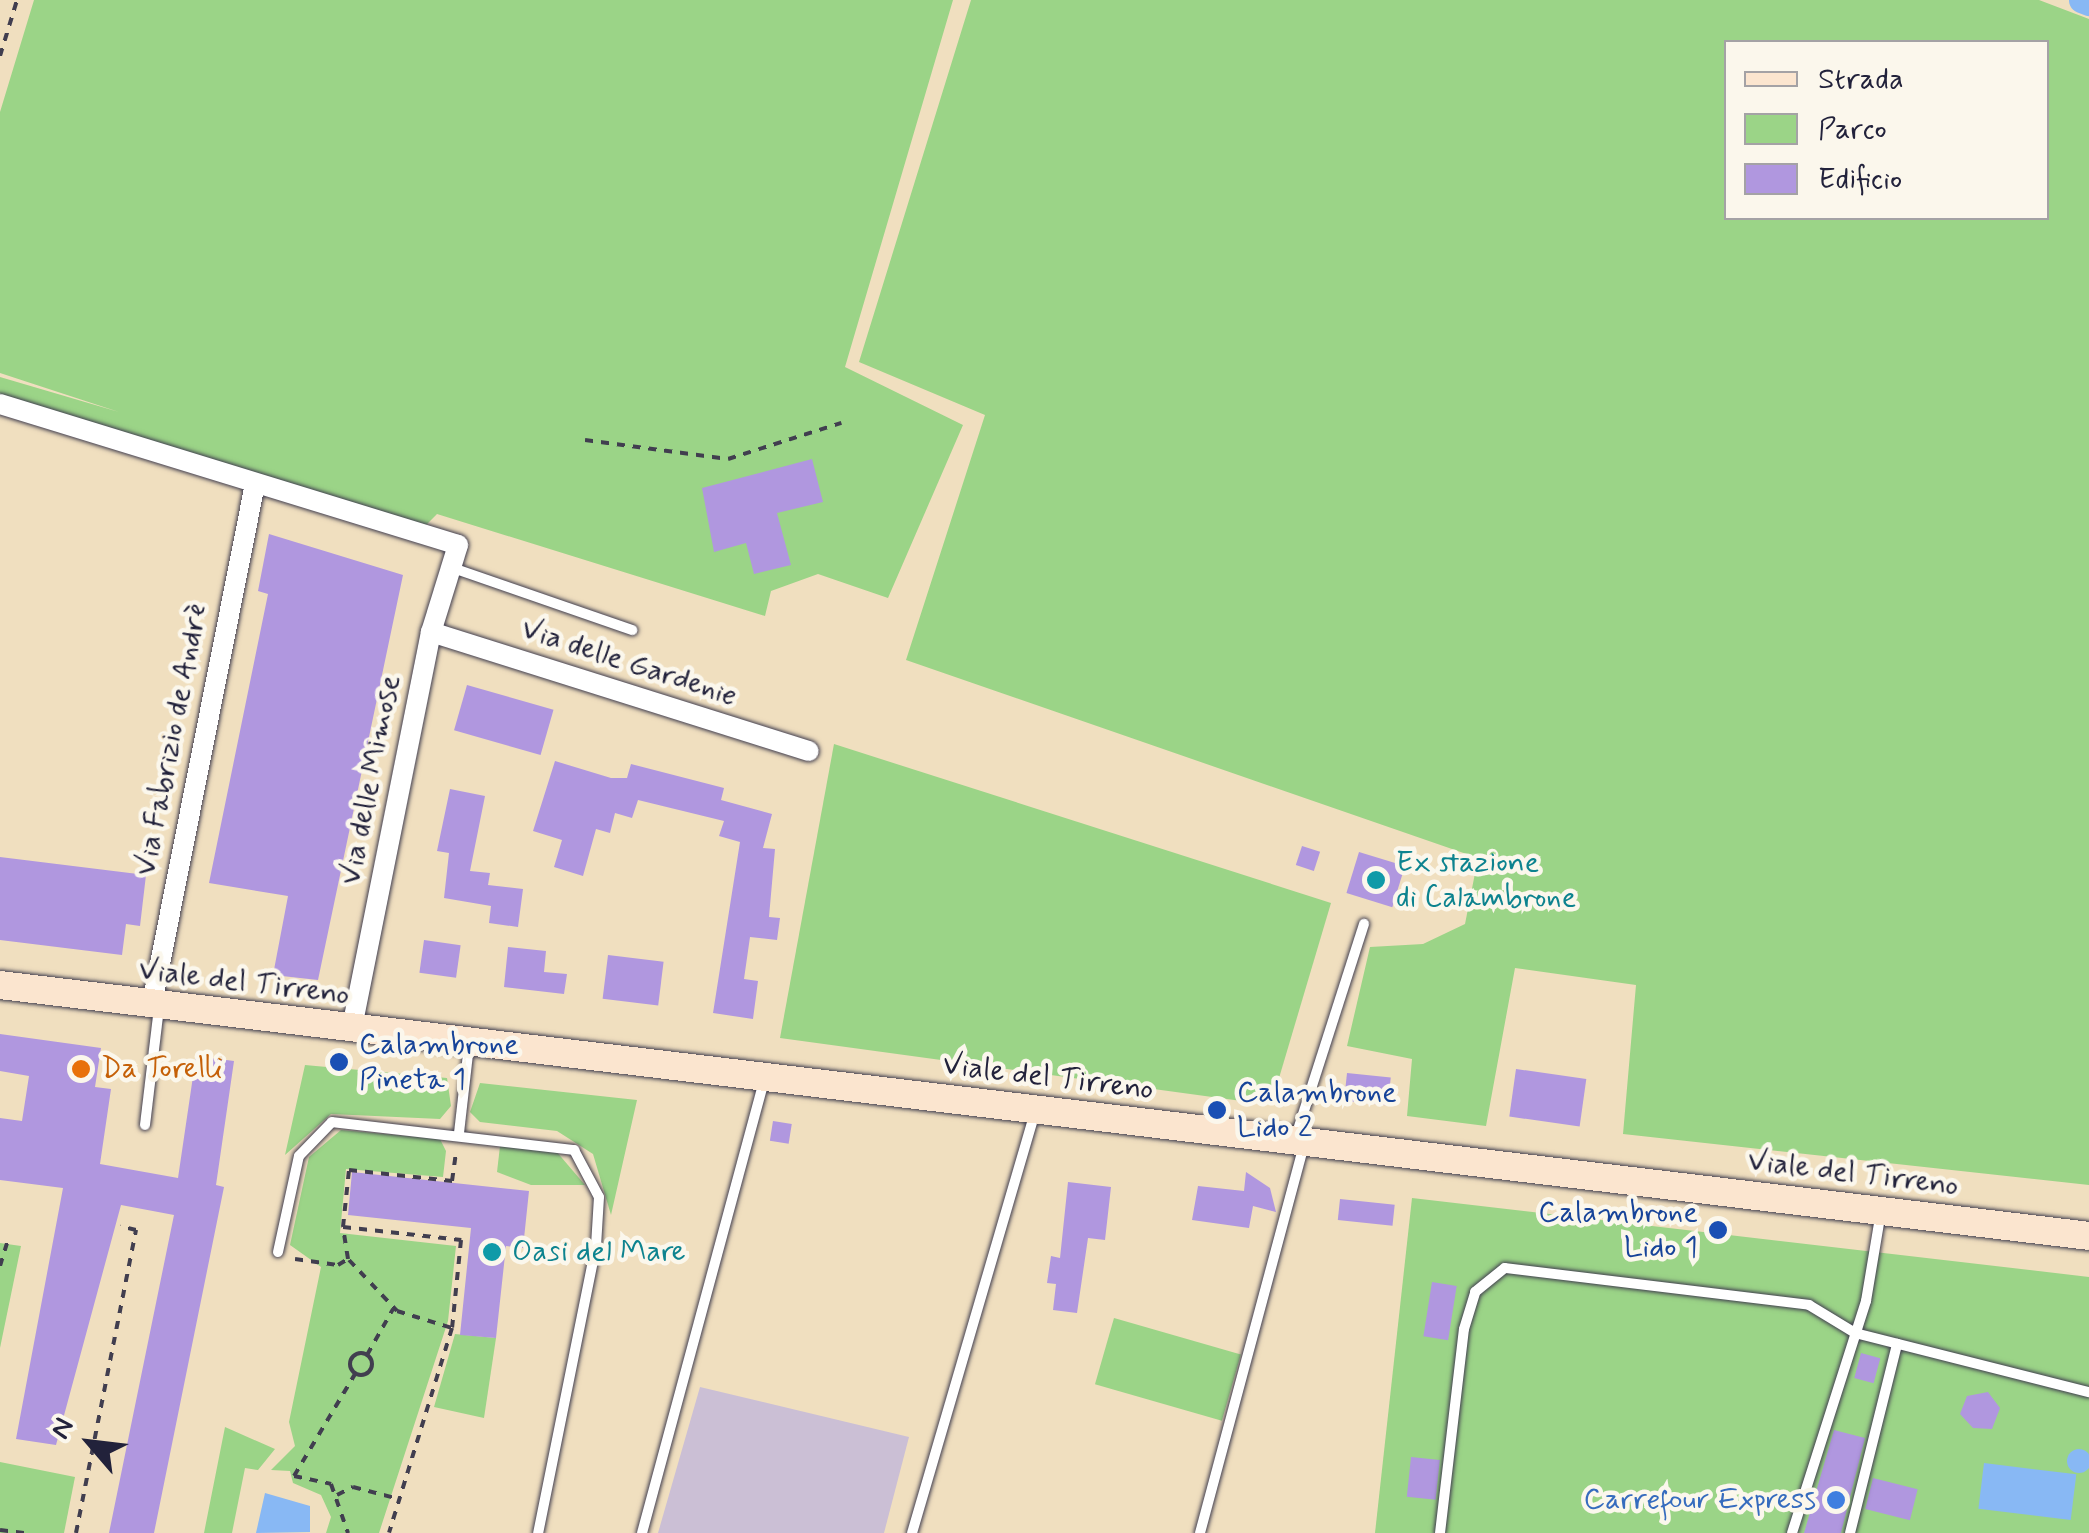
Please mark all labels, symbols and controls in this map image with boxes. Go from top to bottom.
legend [1724,40,2049,220]
text: Strada [1818,60,1904,99]
text: Parco [1818,110,1887,149]
text: Edificio [1818,160,1902,199]
street label: Via Fabrizio de Andrè [128,602,216,878]
street label: Via delle Gardenie [516,611,742,715]
street label: Via delle Mimose [333,672,409,888]
place label: Ex stazione di Calambrone [1396,845,1584,916]
marker: Ex stazione di Calambrone [1365,869,1387,891]
street label: Viale del Tirreno [142,953,346,1013]
place label: Calambrone Pineta 1 [359,1027,519,1098]
street label: Viale del Tirreno [946,1048,1150,1108]
place label: Da Torelli [101,1051,222,1087]
marker: Calambrone Pineta 1 [328,1051,350,1073]
marker: Da Torelli [70,1058,92,1080]
place label: Calambrone Lido 2 [1237,1075,1397,1146]
marker: Calambrone Lido 2 [1206,1099,1228,1121]
street label: Viale del Tirreno [1751,1144,1955,1204]
place label: Calambrone Lido 1 [1538,1195,1698,1266]
marker: Calambrone Lido 1 [1707,1219,1729,1241]
place label: Oasi del Mare [512,1234,688,1270]
marker: Oasi del Mare [481,1241,503,1263]
north arrow [40,1393,140,1493]
text: N [42,1412,84,1446]
place label: Carrefour Express [1580,1482,1816,1518]
marker: Carrefour Express [1825,1489,1847,1511]

